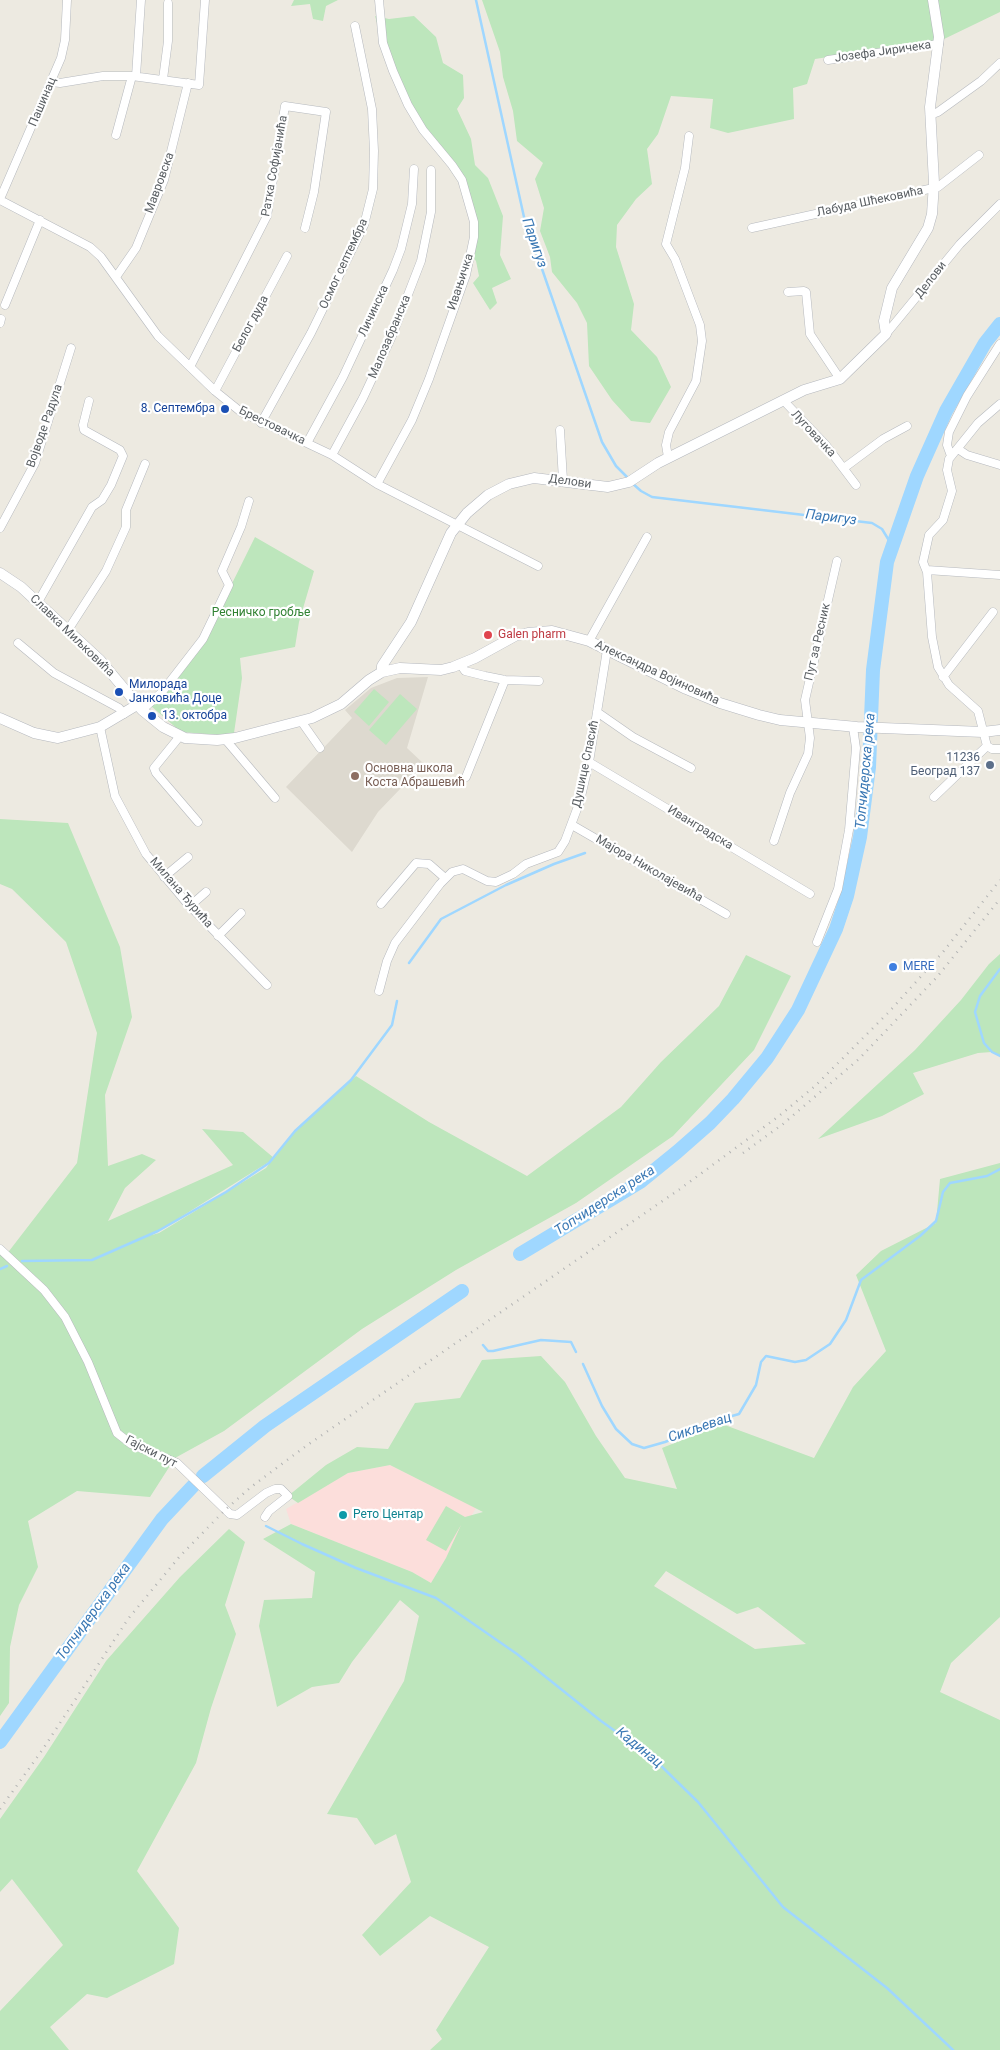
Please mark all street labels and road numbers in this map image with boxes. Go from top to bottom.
street label: Јозефа Јиричека [834,38,932,66]
street label: Пашинац [26,75,60,129]
street label: Ратка Софијанића [259,114,291,218]
street label: Мавровска [142,151,178,215]
street label: Лабуда Шћековића [815,184,925,220]
street label: Осмог септембра [317,216,371,312]
street label: Ивањичка [445,252,477,312]
street label: Делови [912,259,950,301]
street label: Личинска [356,283,392,339]
street label: Белог дуда [230,293,272,355]
street label: Малозабранска [366,293,414,381]
street label: Војводе Радула [24,382,66,470]
street label: Брестовачка [236,404,308,448]
street label: Луговачка [788,408,838,460]
street label: Делови [548,472,592,492]
street label: Славка Миљковића [27,592,117,680]
street label: Пут за Ресник [802,602,834,682]
street label: Александра Војиновића [592,638,722,708]
street label: Душице Спасић [570,719,602,809]
street label: Иванградска [665,803,735,853]
street label: Мајора Николајевића [593,832,705,906]
street label: Милана Ђурића [146,855,216,931]
street label: Гајски пут [123,1433,179,1471]

